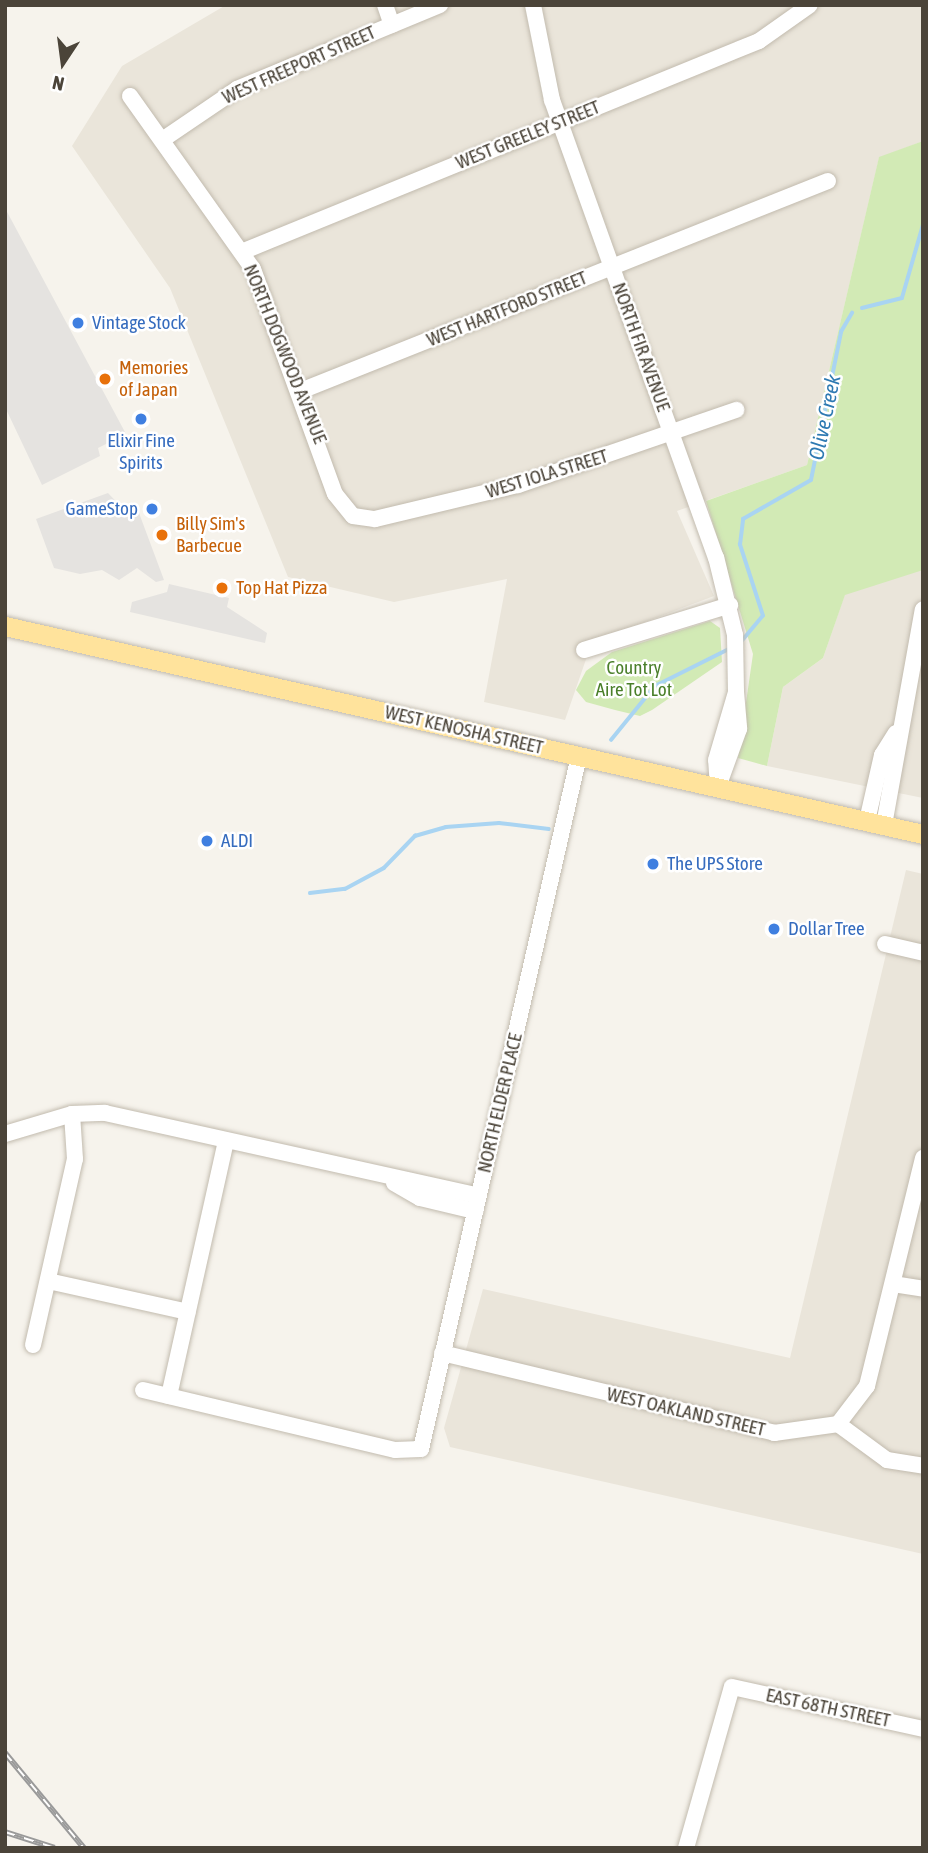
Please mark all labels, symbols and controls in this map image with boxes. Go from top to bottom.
street label: WEST FREEPORT STREET [219,21,379,109]
north arrow [28,28,98,98]
text: N [50,71,66,95]
street label: WEST GREELEY STREET [453,96,603,174]
street label: NORTH DOGWOOD AVENUE [239,261,331,447]
street label: WEST HARTFORD STREET [424,266,590,352]
street label: NORTH FIR AVENUE [607,280,675,414]
place label: Vintage Stock [92,312,186,334]
marker: Vintage Stock [70,315,86,331]
place label: Memories of Japan [119,357,188,401]
marker: Memories of Japan [97,371,113,387]
water label: Olive Creek [803,372,845,462]
marker: Elixir Fine Spirits [133,411,149,427]
place label: Elixir Fine Spirits [107,430,175,474]
street label: WEST IOLA STREET [483,445,611,503]
place label: GameStop [66,498,138,520]
marker: GameStop [144,501,160,517]
place label: Billy Sim's Barbecue [176,513,245,557]
marker: Billy Sim's Barbecue [154,527,170,543]
place label: Top Hat Pizza [236,577,328,599]
marker: Top Hat Pizza [214,580,230,596]
park label: Country Aire Tot Lot [596,657,672,701]
street label: WEST KENOSHA STREET [383,701,545,759]
place label: ALDI [221,830,253,852]
marker: ALDI [199,833,215,849]
place label: The UPS Store [667,853,763,875]
marker: The UPS Store [645,856,661,872]
place label: Dollar Tree [788,918,865,940]
marker: Dollar Tree [766,921,782,937]
street label: NORTH ELDER PLACE [473,1031,527,1175]
street label: WEST OAKLAND STREET [605,1383,767,1441]
street label: EAST 68TH STREET [764,1684,892,1732]

